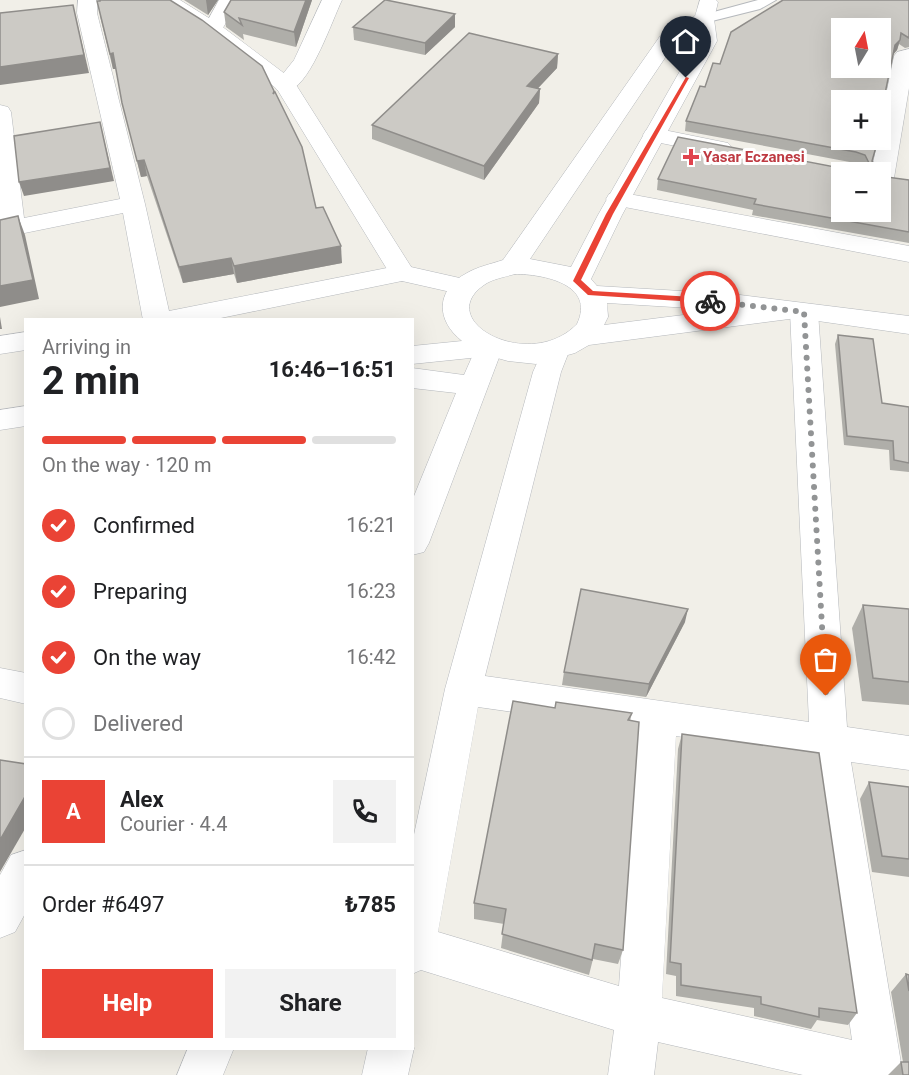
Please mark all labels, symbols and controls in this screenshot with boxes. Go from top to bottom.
pin [660,16,711,78]
north arrow [831,18,891,78]
map controls [831,18,891,222]
icon: home [669,25,702,58]
button: + [831,90,891,150]
place label: Yasar Eczanesi [703,148,805,166]
marker: Yasar Eczanesi [684,150,698,164]
button: − [831,162,891,222]
courier [680,271,740,331]
icon: bike [694,285,727,318]
text: Arriving in [42,335,131,359]
text: 16:46–16:51 [269,357,396,382]
text: 2 min [42,358,140,404]
text: On the way · 120 m [42,453,211,477]
icon: check [42,509,75,542]
text: Confirmed [93,513,195,538]
text: 16:21 [346,513,396,537]
icon: check [42,575,75,608]
text: Preparing [93,579,187,604]
text: 16:23 [346,579,396,603]
pin [800,634,851,696]
icon: check [42,641,75,674]
icon: bag [809,643,842,676]
text: On the way [93,645,201,670]
text: 16:42 [346,645,396,669]
text: Delivered [93,711,183,736]
button: phone [333,780,396,843]
text: Alex [120,787,164,812]
text: A [66,799,81,824]
text: Courier · 4.4 [120,812,227,836]
text: Order #6497 [42,892,164,917]
text: ₺785 [345,892,396,917]
button: Help [42,969,213,1038]
button: Share [225,969,396,1038]

